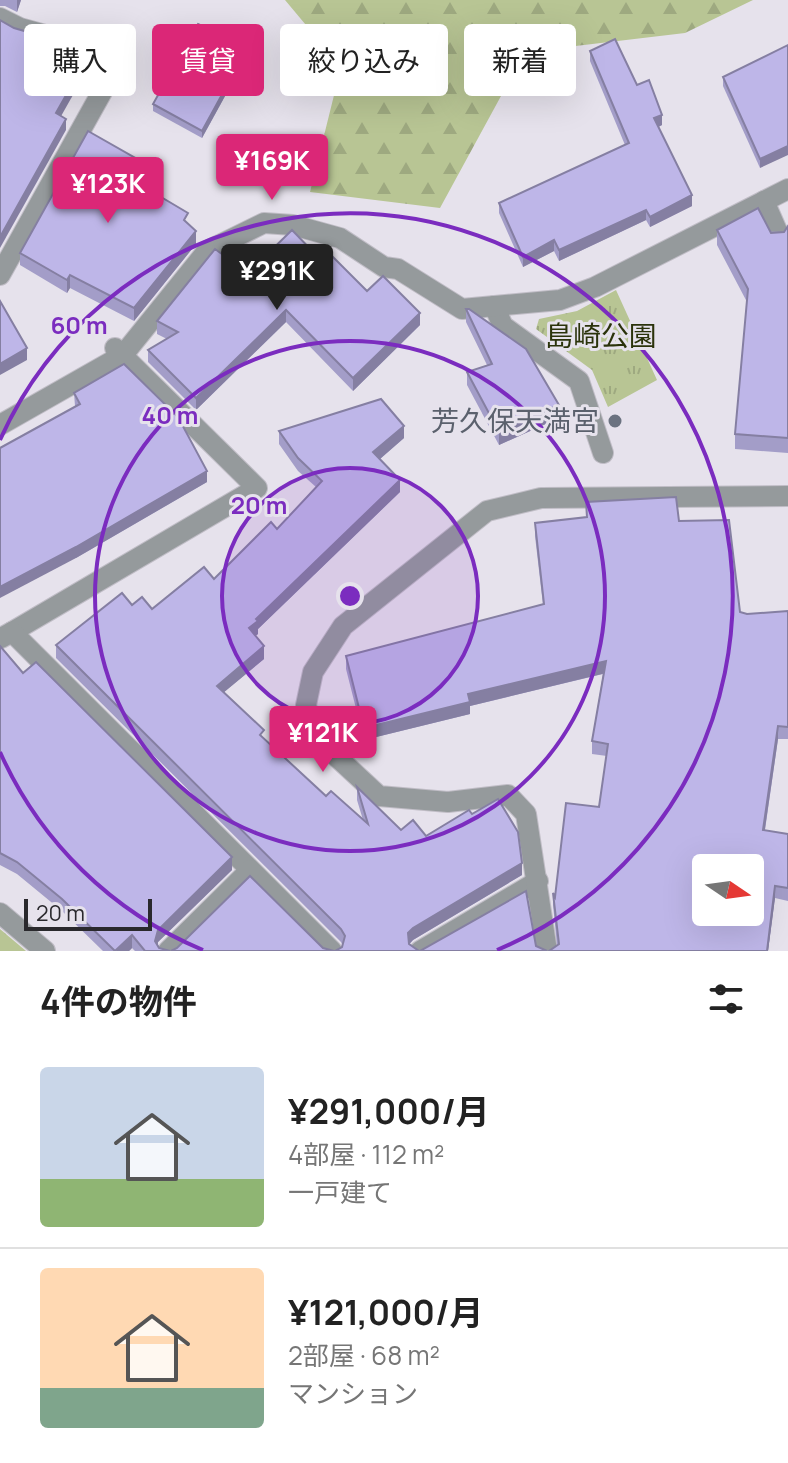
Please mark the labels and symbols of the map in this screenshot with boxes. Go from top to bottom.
pin: ¥169K [216,134,328,202]
pin: ¥123K [52,157,164,225]
pin: ¥291K [221,244,333,312]
text: 60 m [50,308,108,341]
park label: 島崎公園 [545,316,657,354]
text: 40 m [142,398,198,431]
place label: 芳久保天満宮 [431,401,599,439]
marker: 芳久保天満宮 [606,412,624,430]
text: 20 m [231,488,287,521]
centre of rings [336,582,364,610]
pin: ¥121K [267,706,379,774]
north arrow [692,854,764,926]
scale bar [24,895,152,931]

